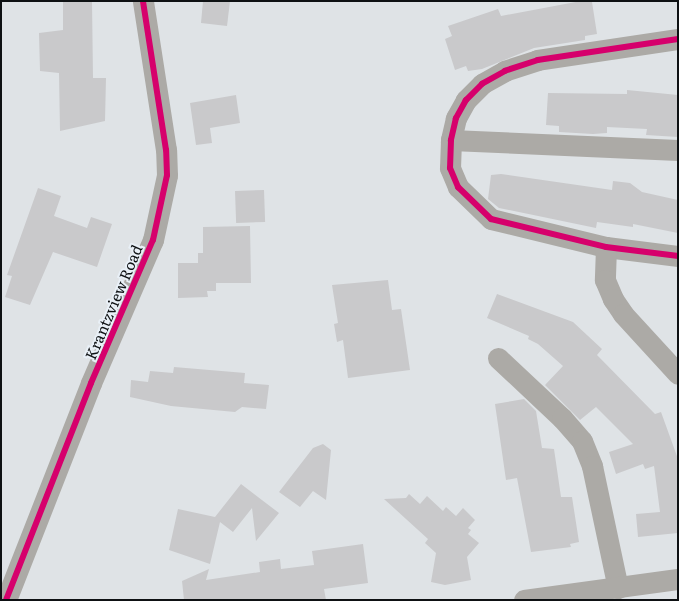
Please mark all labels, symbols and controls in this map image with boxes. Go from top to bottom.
street label: Krantzview Road [81,242,145,362]

